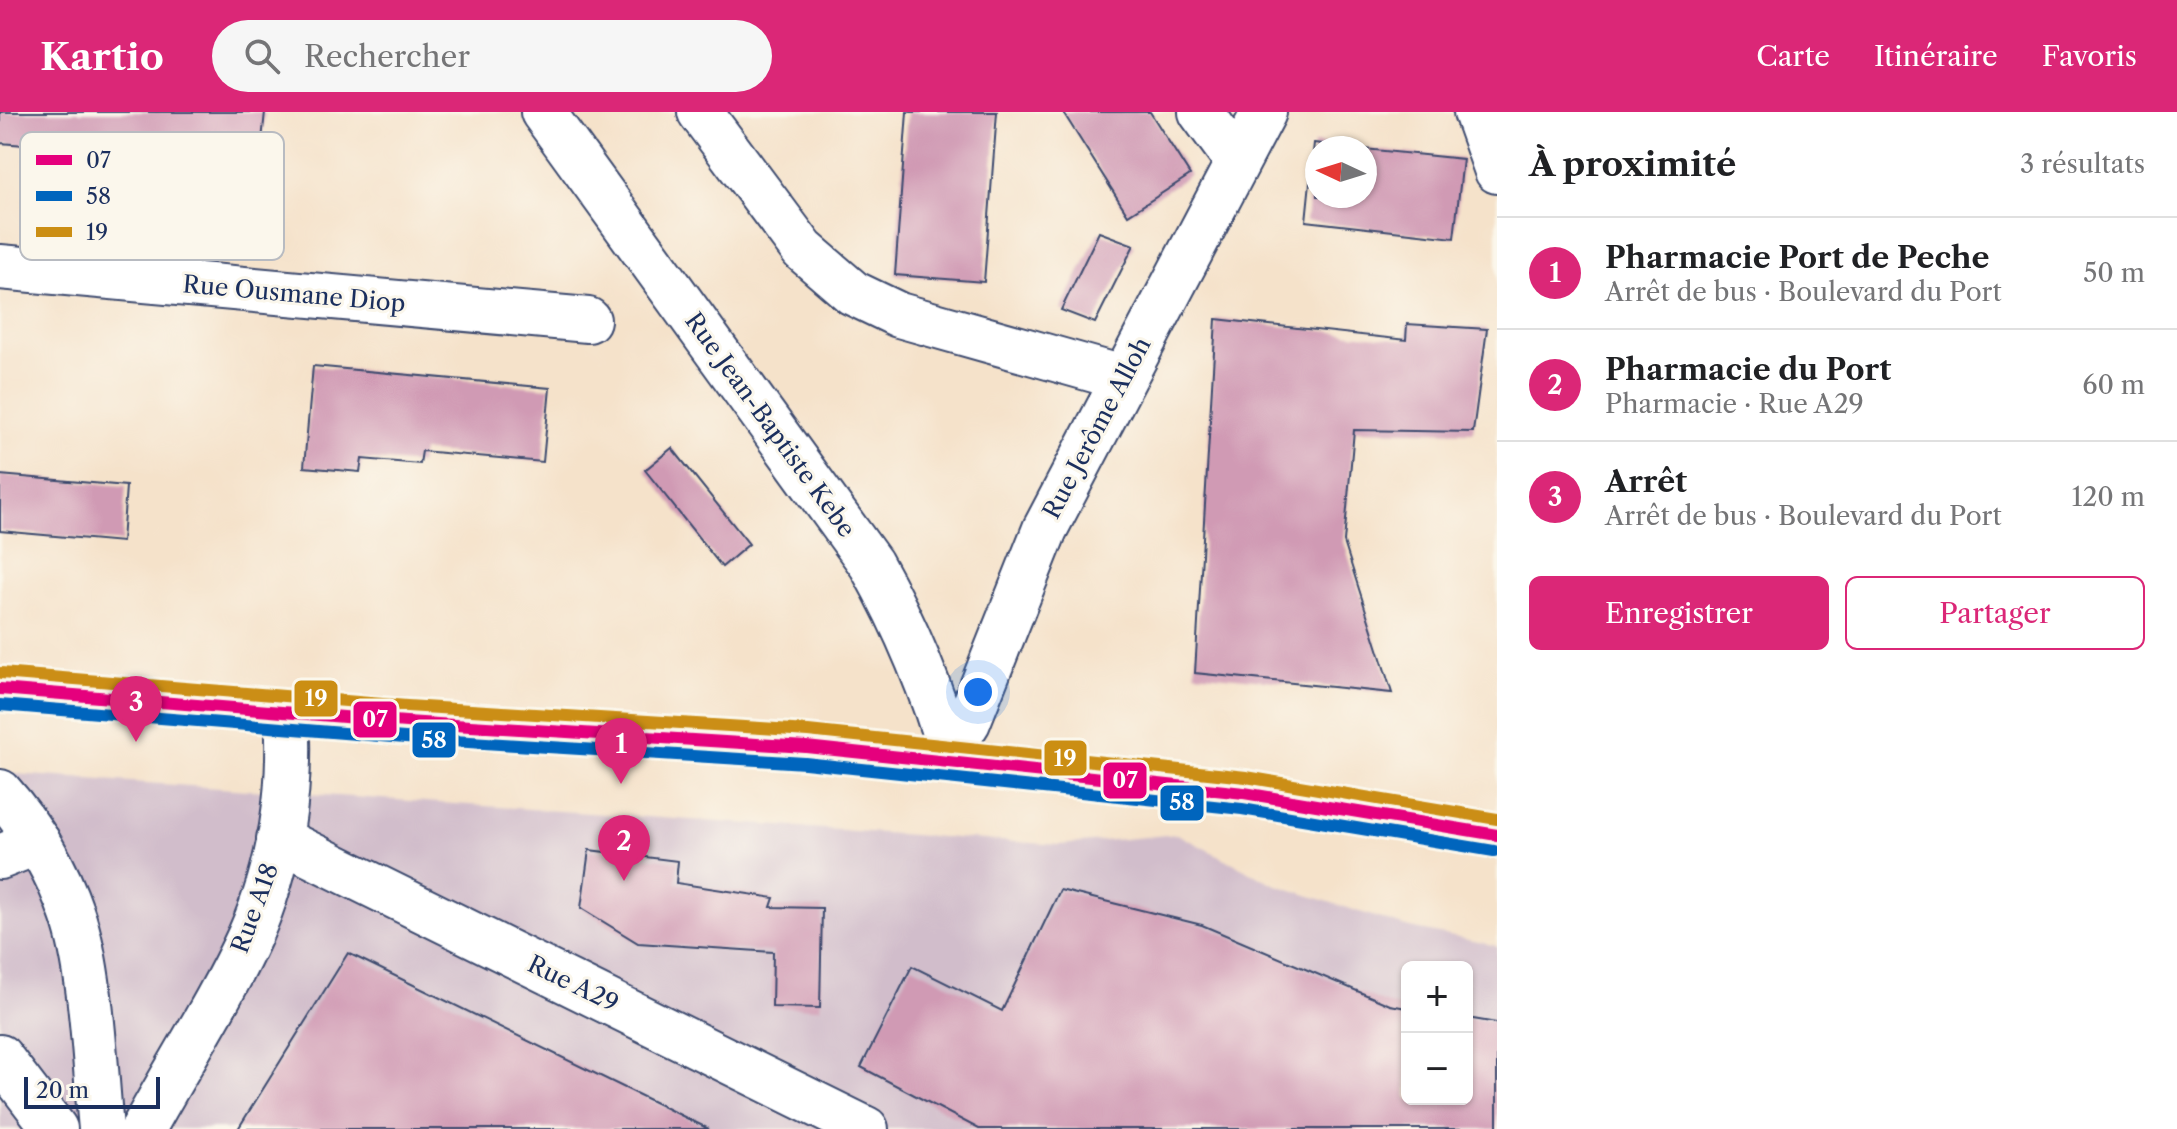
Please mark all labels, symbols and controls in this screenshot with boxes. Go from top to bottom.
search box [212,20,772,92]
text: Kartio [40,33,164,80]
icon: search [240,34,284,78]
text: Rechercher [304,38,470,75]
text: Carte [1756,39,1830,73]
text: Itinéraire [1874,39,1998,73]
text: Favoris [2042,39,2137,73]
legend [20,132,284,260]
north arrow [1305,136,1377,208]
text: À proximité [1529,143,1736,185]
text: 07 [86,147,111,174]
text: 3 résultats [2020,148,2145,180]
text: 58 [86,183,111,210]
text: 19 [86,219,108,246]
text: Pharmacie Port de Peche [1605,239,1990,276]
text: 1 [1549,257,1561,289]
text: 50 m [2083,257,2145,289]
street label: Rue Ousmane Diop [181,269,407,318]
text: Arrêt de bus · Boulevard du Port [1605,276,2002,308]
street label: Rue Jean-Baptiste Kebe [679,307,862,543]
street label: Rue Jerôme Alloh [1037,332,1157,523]
text: Pharmacie du Port [1605,351,1891,388]
text: 2 [1547,369,1563,401]
text: 60 m [2082,369,2145,401]
text: Pharmacie · Rue A29 [1605,388,1864,420]
text: Arrêt [1605,463,1687,500]
text: 3 [1548,481,1562,513]
text: 120 m [2071,481,2145,513]
text: Arrêt de bus · Boulevard du Port [1605,500,2002,532]
button: Enregistrer [1529,576,1829,650]
button: Partager [1845,576,2145,650]
your location [958,672,998,712]
pin: 3 [110,676,162,742]
line badge: 19 [293,679,339,718]
text: 19 [304,685,328,712]
line badge: 07 [352,700,398,739]
text: 07 [362,706,388,733]
pin: 1 [595,718,647,784]
line badge: 58 [411,721,457,759]
text: 58 [421,727,447,754]
line badge: 19 [1043,739,1088,777]
text: 19 [1053,745,1077,772]
line badge: 07 [1102,761,1148,800]
text: 07 [1112,767,1138,794]
line badge: 58 [1159,784,1205,822]
text: 58 [1169,789,1195,816]
pin: 2 [598,815,650,881]
street label: Rue A18 [225,859,284,957]
street label: Rue A29 [523,949,623,1018]
map controls [1401,961,1473,1105]
button: + [1401,961,1473,1033]
button: − [1401,1033,1473,1105]
scale bar [24,1073,160,1109]
text: 20 m [36,1077,89,1104]

